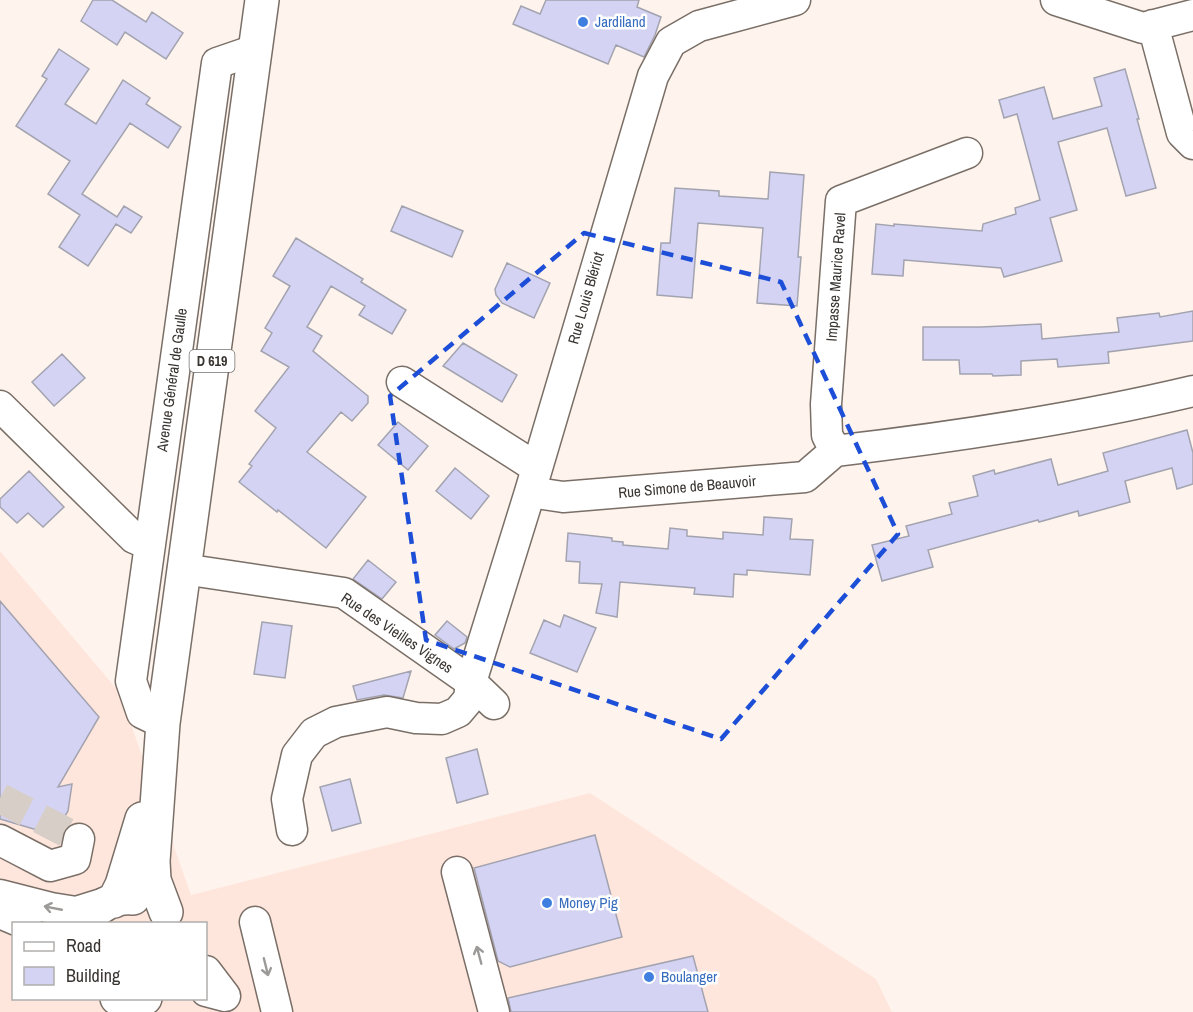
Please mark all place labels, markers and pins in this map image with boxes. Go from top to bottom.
place label: Jardiland [595,11,646,32]
marker: Jardiland [576,15,590,29]
place label: Money Pig [559,892,618,913]
marker: Money Pig [540,896,554,910]
place label: Boulanger [661,966,717,987]
marker: Boulanger [642,970,656,984]

